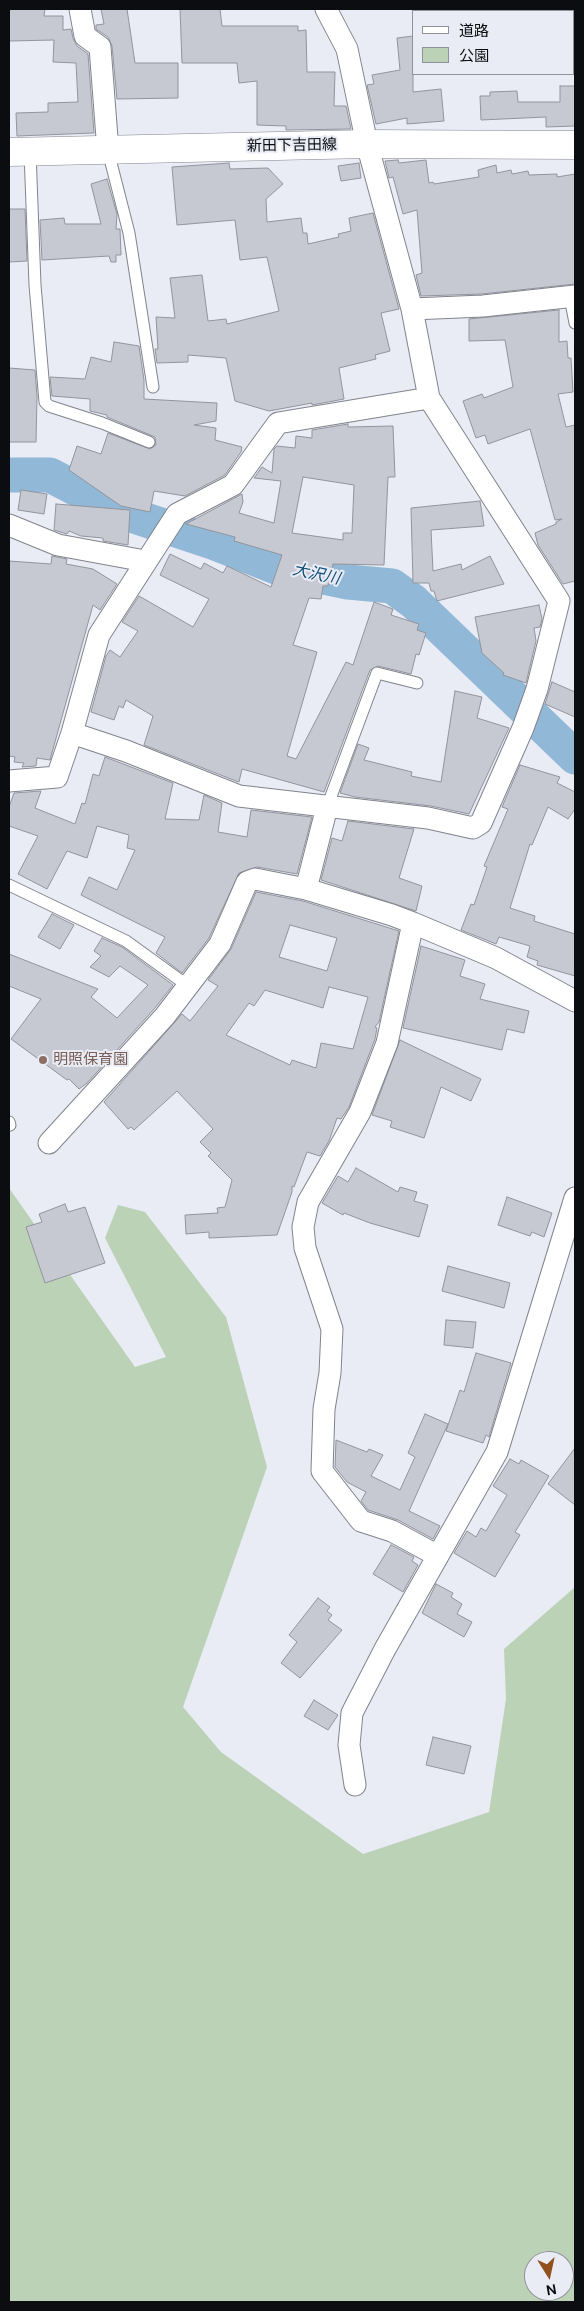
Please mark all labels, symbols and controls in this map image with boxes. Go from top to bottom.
legend [412,10,574,75]
text: 道路 [459,21,489,41]
text: 公園 [459,46,489,66]
street label: 新田下吉田線 [247,136,337,156]
water label: 大沢川 [291,561,341,589]
place label: 明照保育園 [53,1051,128,1069]
marker: 明照保育園 [37,1054,49,1066]
north arrow [524,2251,574,2301]
text: N [545,2280,558,2300]

